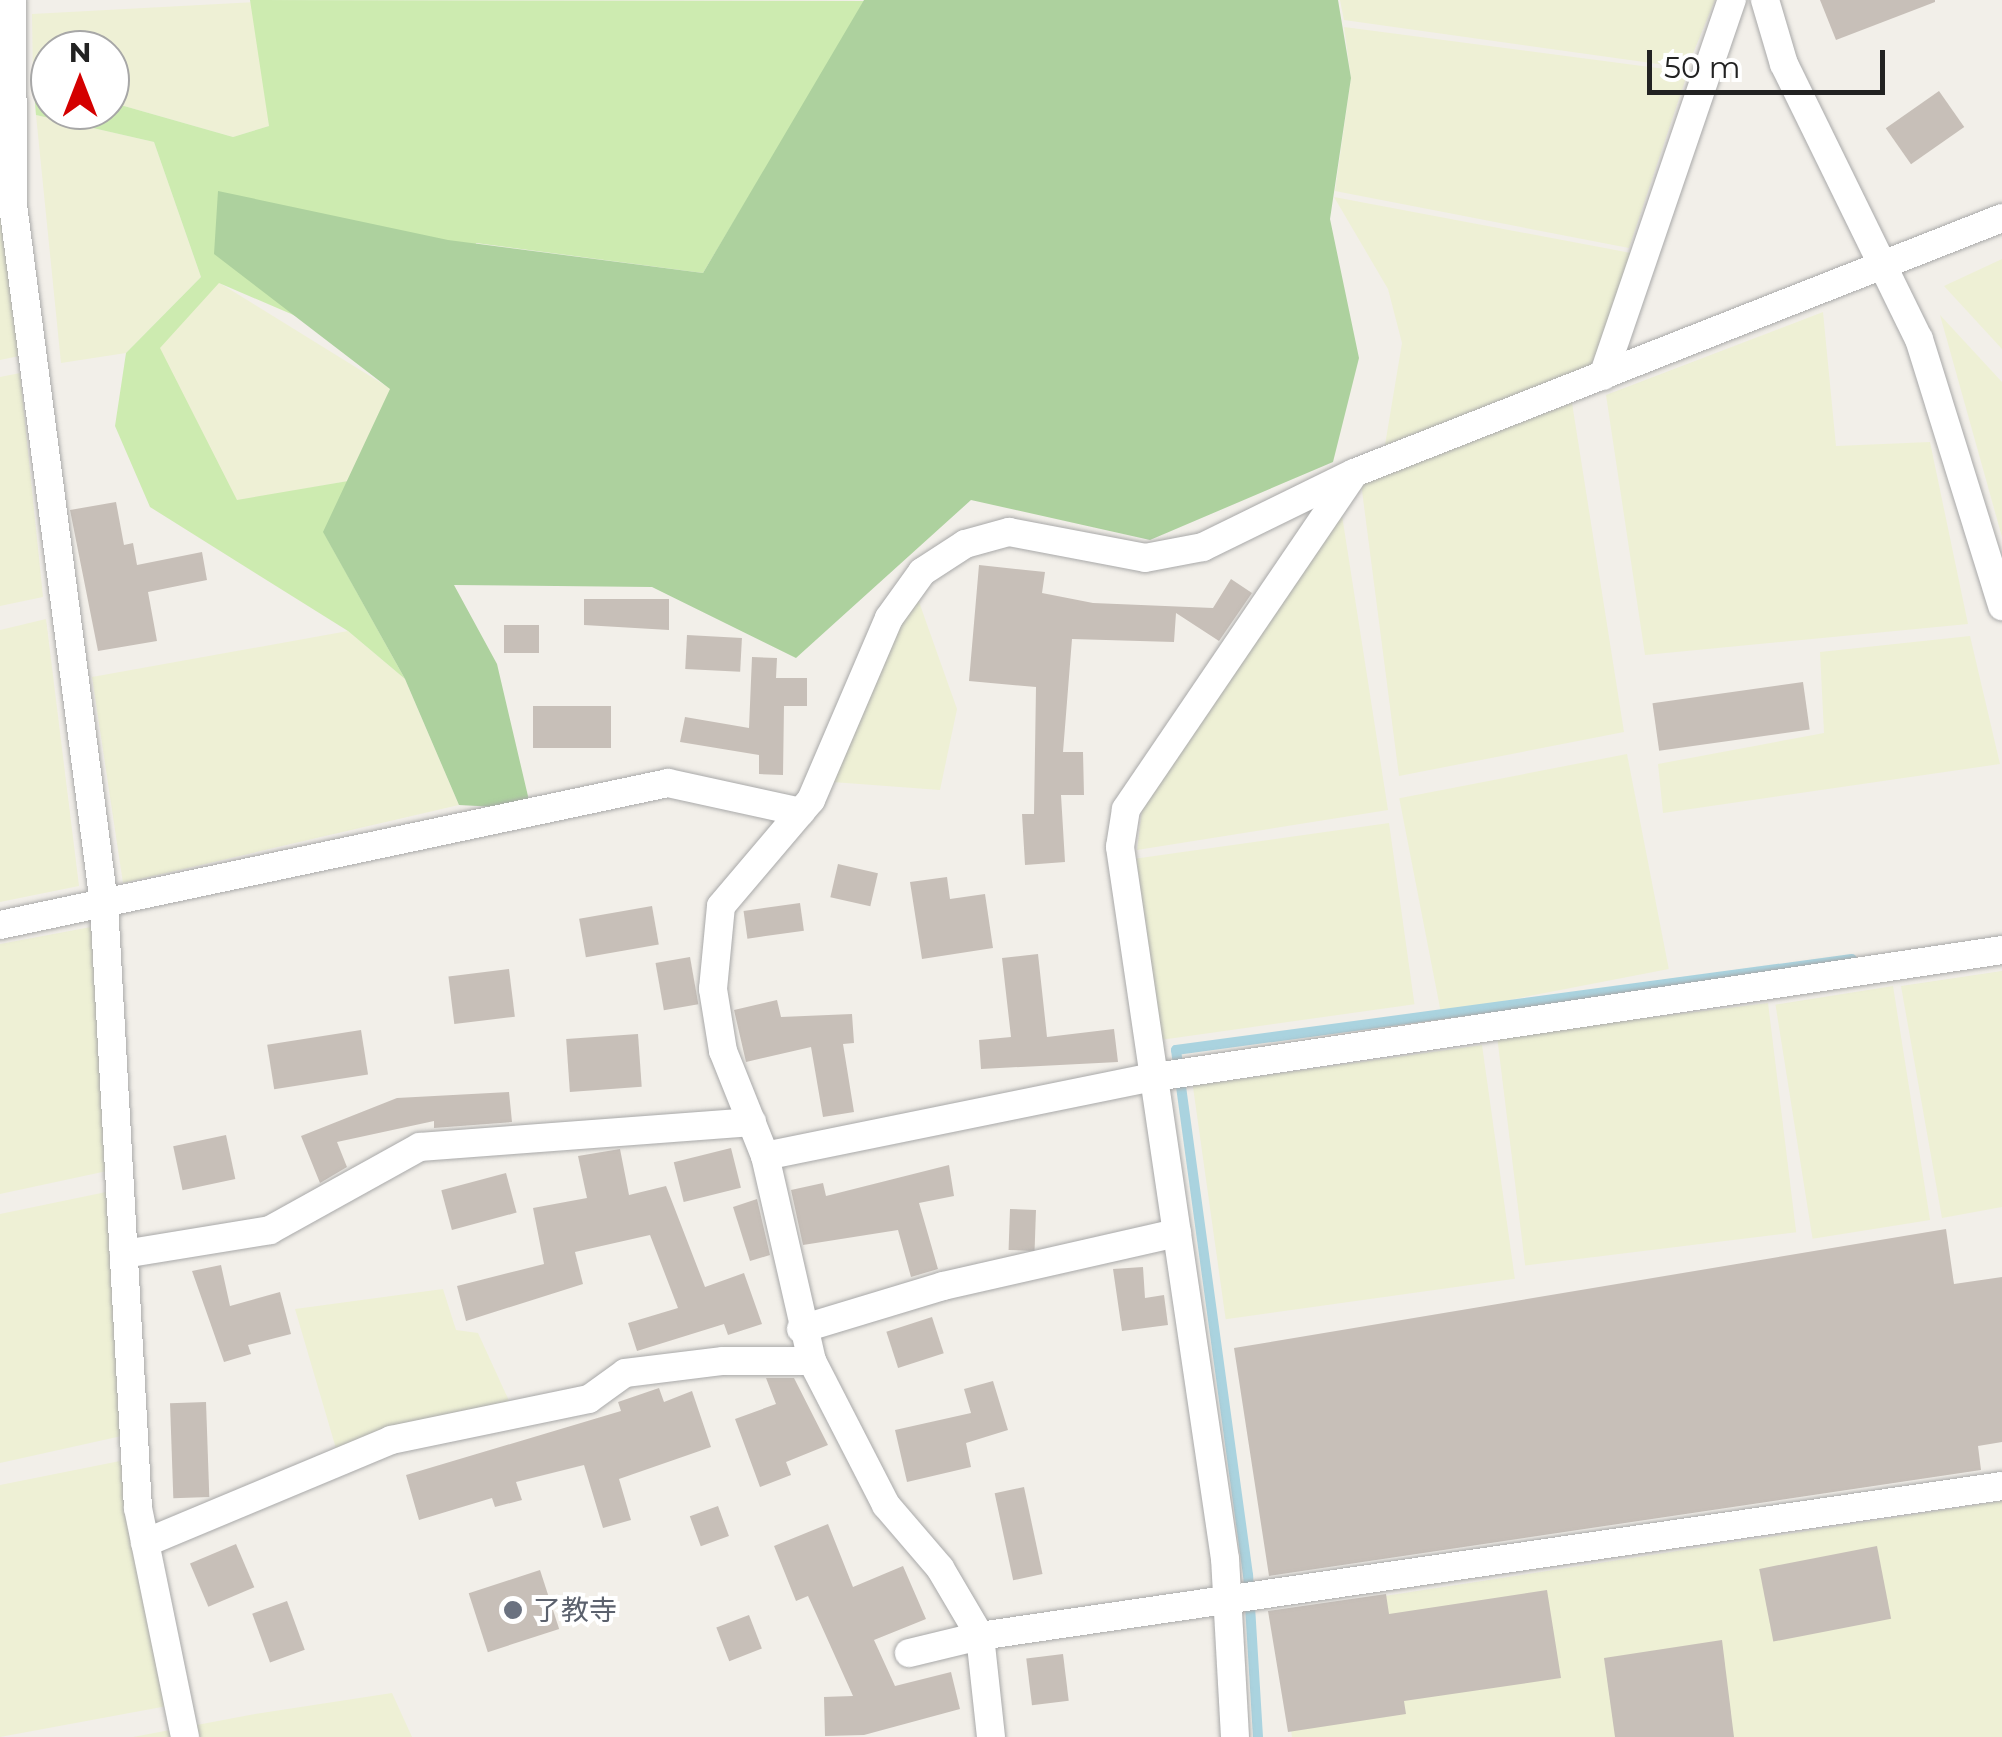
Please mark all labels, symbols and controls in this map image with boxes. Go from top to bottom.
north arrow [30,30,130,130]
scale bar [1652,30,1890,92]
text: N [69,35,91,69]
text: 50 m [1664,49,1741,86]
place label: 了教寺 [533,1593,617,1627]
marker: 了教寺 [502,1599,524,1621]

